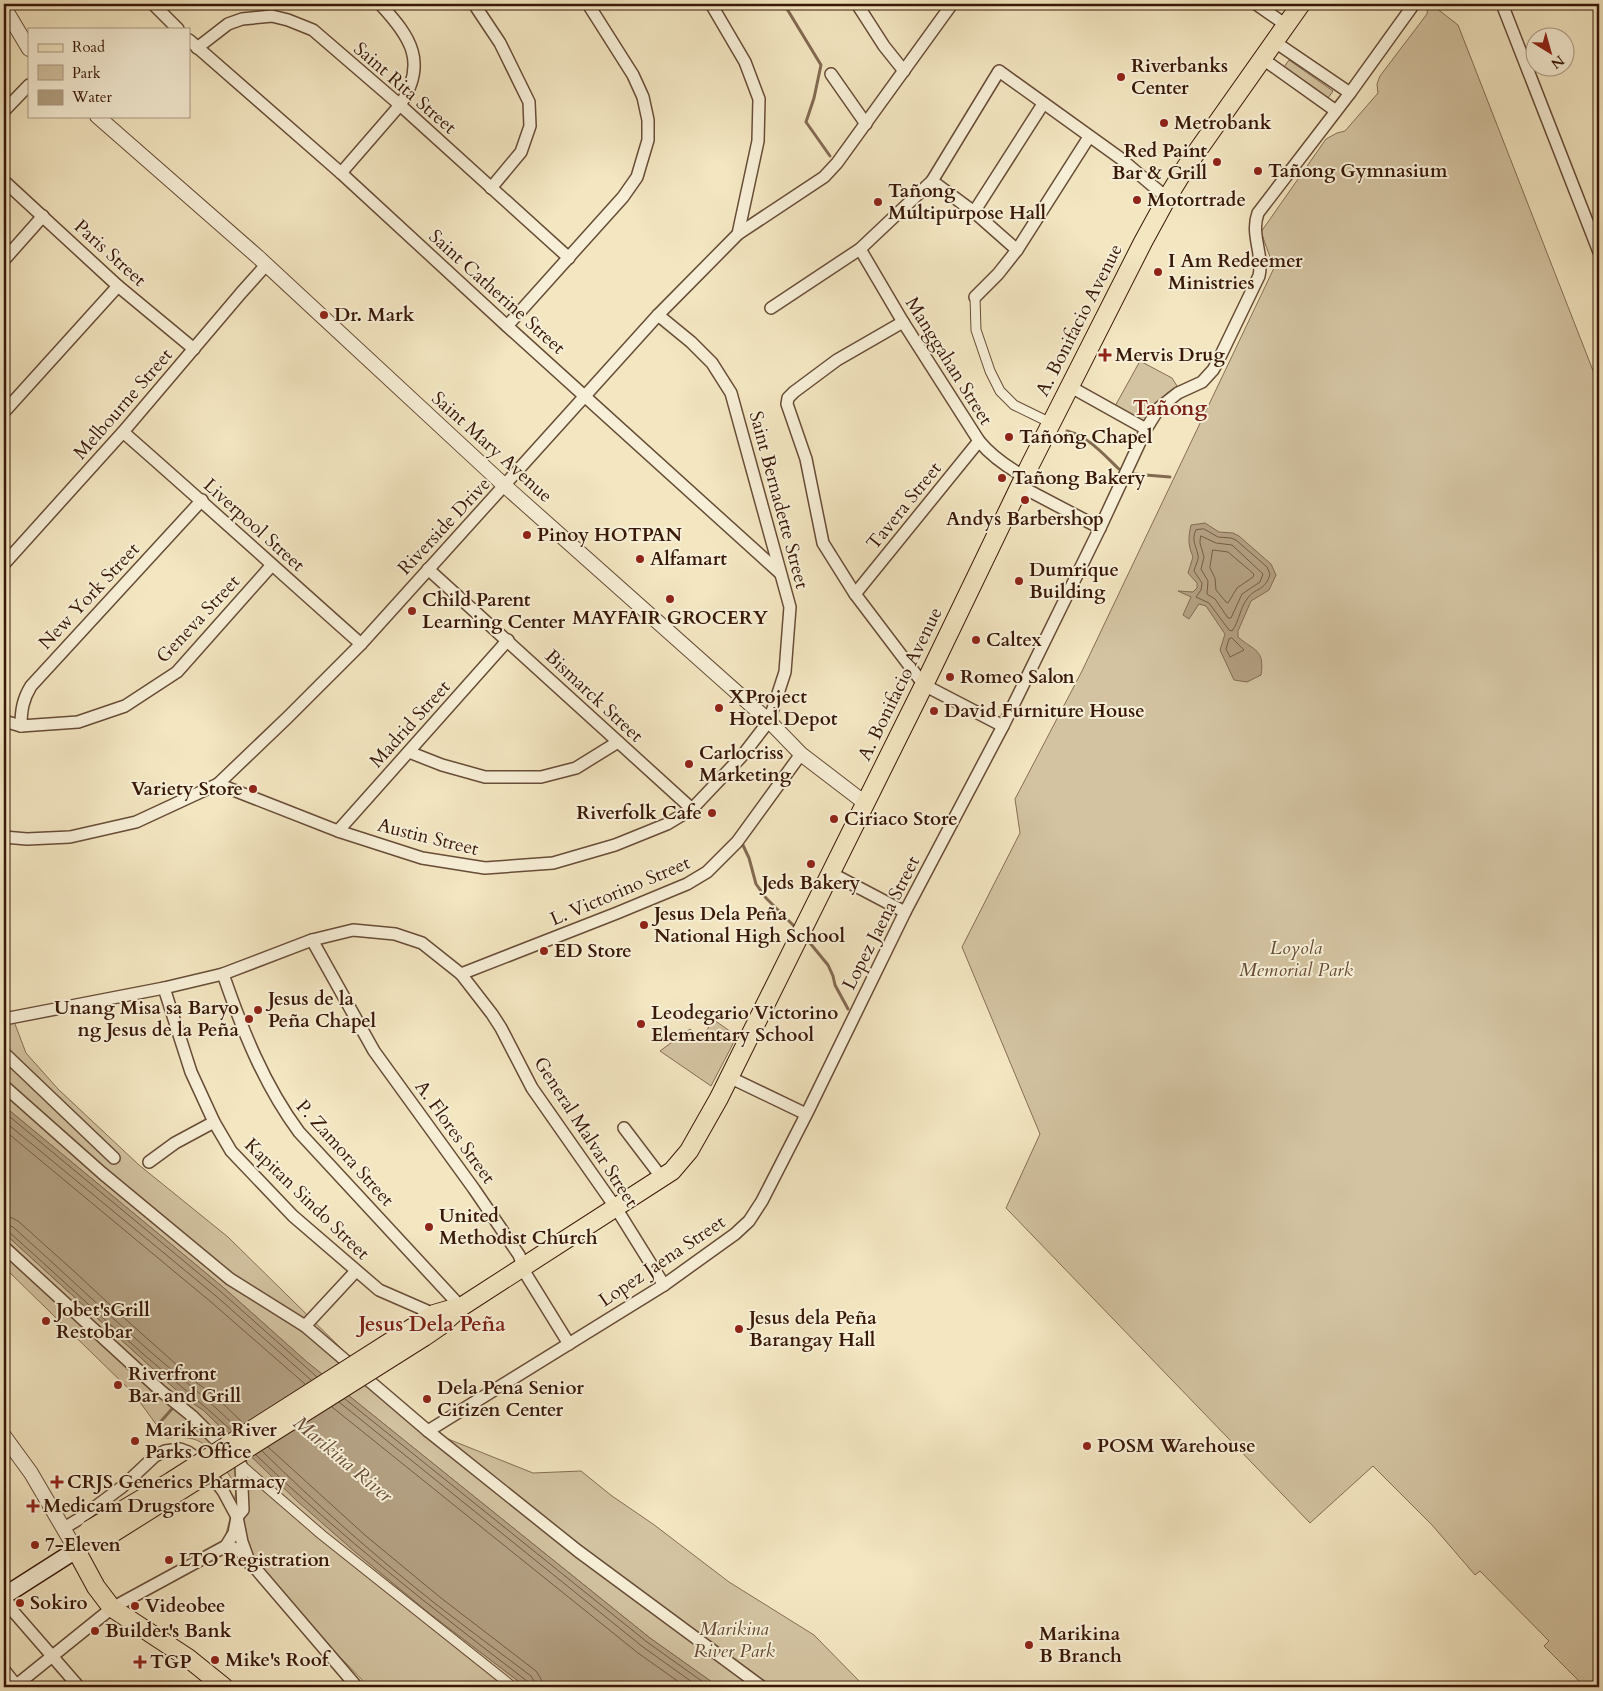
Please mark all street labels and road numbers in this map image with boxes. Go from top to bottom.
street label: Saint Rita Street [348,36,462,140]
street label: Paris Street [68,214,152,292]
street label: Saint Catherine Street [423,224,571,360]
street label: A. Bonifacio Avenue [1029,239,1129,401]
street label: Manggahan Street [899,292,999,430]
street label: Melbourne Street [67,343,179,465]
street label: Saint Mary Avenue [426,386,558,508]
street label: Saint Bernadette Street [743,408,815,592]
street label: Tavera Street [860,456,948,556]
street label: Riverside Drive [392,471,496,581]
street label: Liverpool Street [198,472,310,578]
street label: New York Street [33,537,145,655]
street label: Geneva Street [150,569,246,669]
street label: A. Bonifacio Avenue [852,603,948,765]
street label: Bismarck Street [539,644,649,748]
street label: Madrid Street [364,675,456,773]
street label: Austin Street [375,812,481,862]
street label: L. Victorino Street [546,850,694,932]
street label: Lopez Jaena Street [836,852,926,994]
street label: General Malvar Street [528,1052,644,1212]
street label: A. Flores Street [409,1075,501,1189]
street label: P. Zamora Street [290,1094,400,1212]
street label: Kapitan Sindo Street [239,1132,375,1266]
street label: Lopez Jaena Street [594,1209,730,1313]

